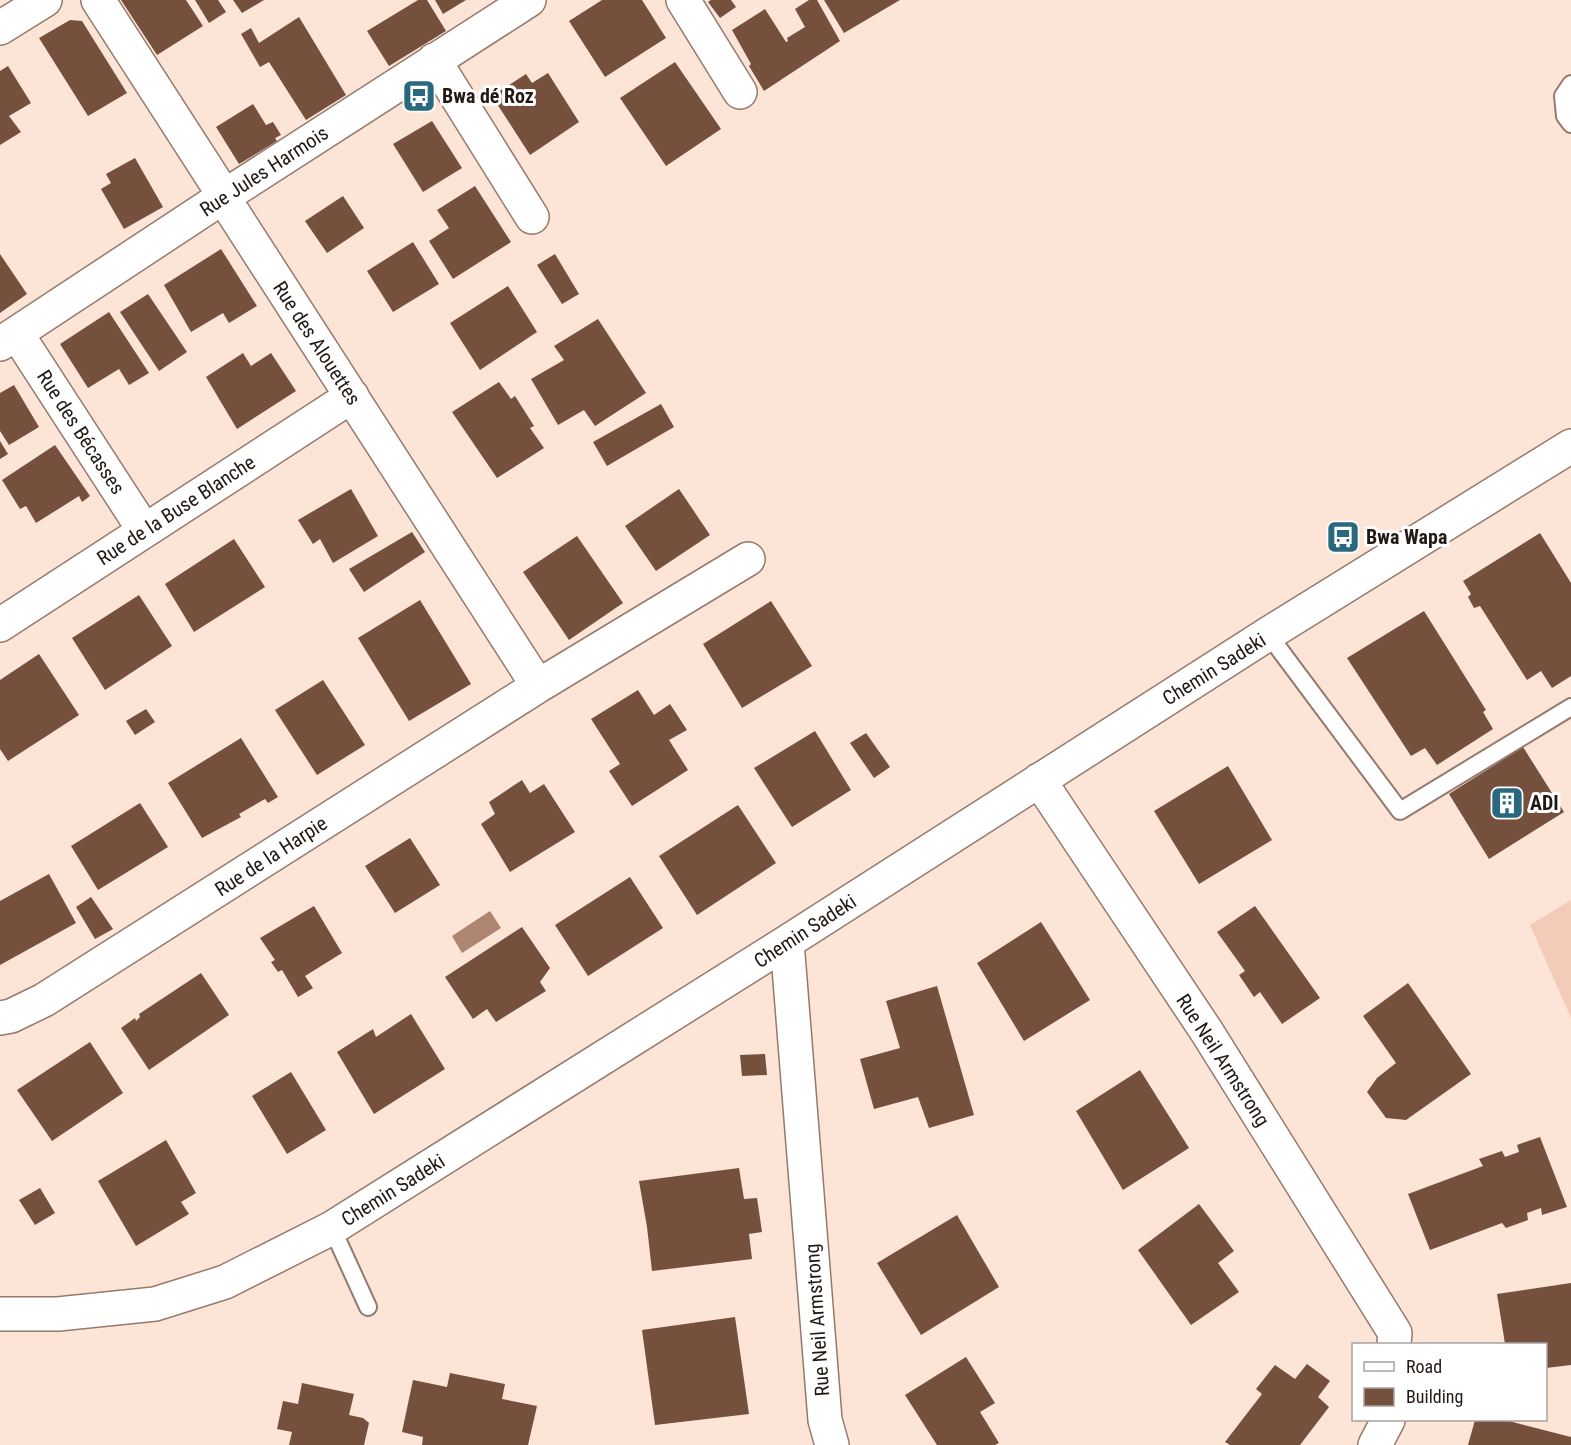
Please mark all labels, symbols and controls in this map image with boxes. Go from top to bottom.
bus stop icon: Bwa dé Roz [401,78,437,114]
place label: Bwa dé Roz [442,84,534,108]
street label: Rue Jules Harmois [195,121,333,221]
street label: Rue des Alouettes [268,277,366,409]
street label: Rue des Bécasses [32,365,130,499]
street label: Rue de la Buse Blanche [92,450,260,570]
bus stop icon: Bwa Wapa [1325,519,1361,555]
place label: Bwa Wapa [1366,525,1447,549]
street label: Chemin Sadeki [1158,628,1270,710]
building icon: ADI [1489,785,1525,821]
place label: ADI [1530,791,1559,815]
street label: Rue de la Harpie [210,811,332,901]
street label: Chemin Sadeki [749,889,861,973]
street label: Rue Neil Armstrong [1171,989,1275,1131]
street label: Chemin Sadeki [337,1149,449,1231]
street label: Rue Neil Armstrong [800,1243,834,1397]
legend [1352,1343,1547,1421]
text: Road [1406,1356,1442,1377]
text: Building [1406,1386,1463,1407]

